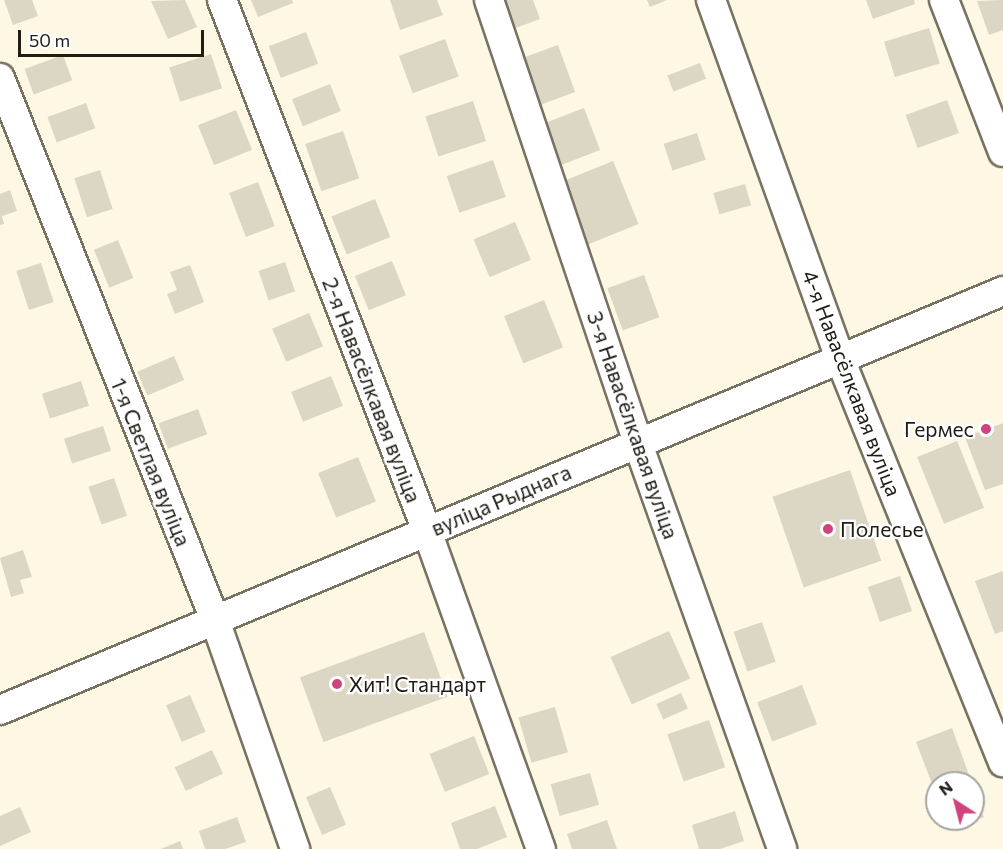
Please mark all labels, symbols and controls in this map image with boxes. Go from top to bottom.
scale bar [21,18,207,56]
text: 50 m [29,29,70,51]
street label: 4-я Навасёлкавая вуліца [797,267,907,499]
street label: 2-я Навасёлкавая вуліца [317,274,427,506]
street label: 3-я Навасёлкавая вуліца [582,308,684,542]
street label: 1-я Светлая вуліца [106,374,196,550]
place label: Гермес [904,416,974,442]
marker: Гермес [979,422,993,436]
street label: вуліца Рыднага [427,459,575,541]
place label: Полесье [840,516,924,542]
marker: Полесье [821,522,835,536]
place label: Хит! Стандарт [349,671,486,697]
marker: Хит! Стандарт [330,677,344,691]
north arrow [925,771,985,831]
text: N [935,776,956,799]

